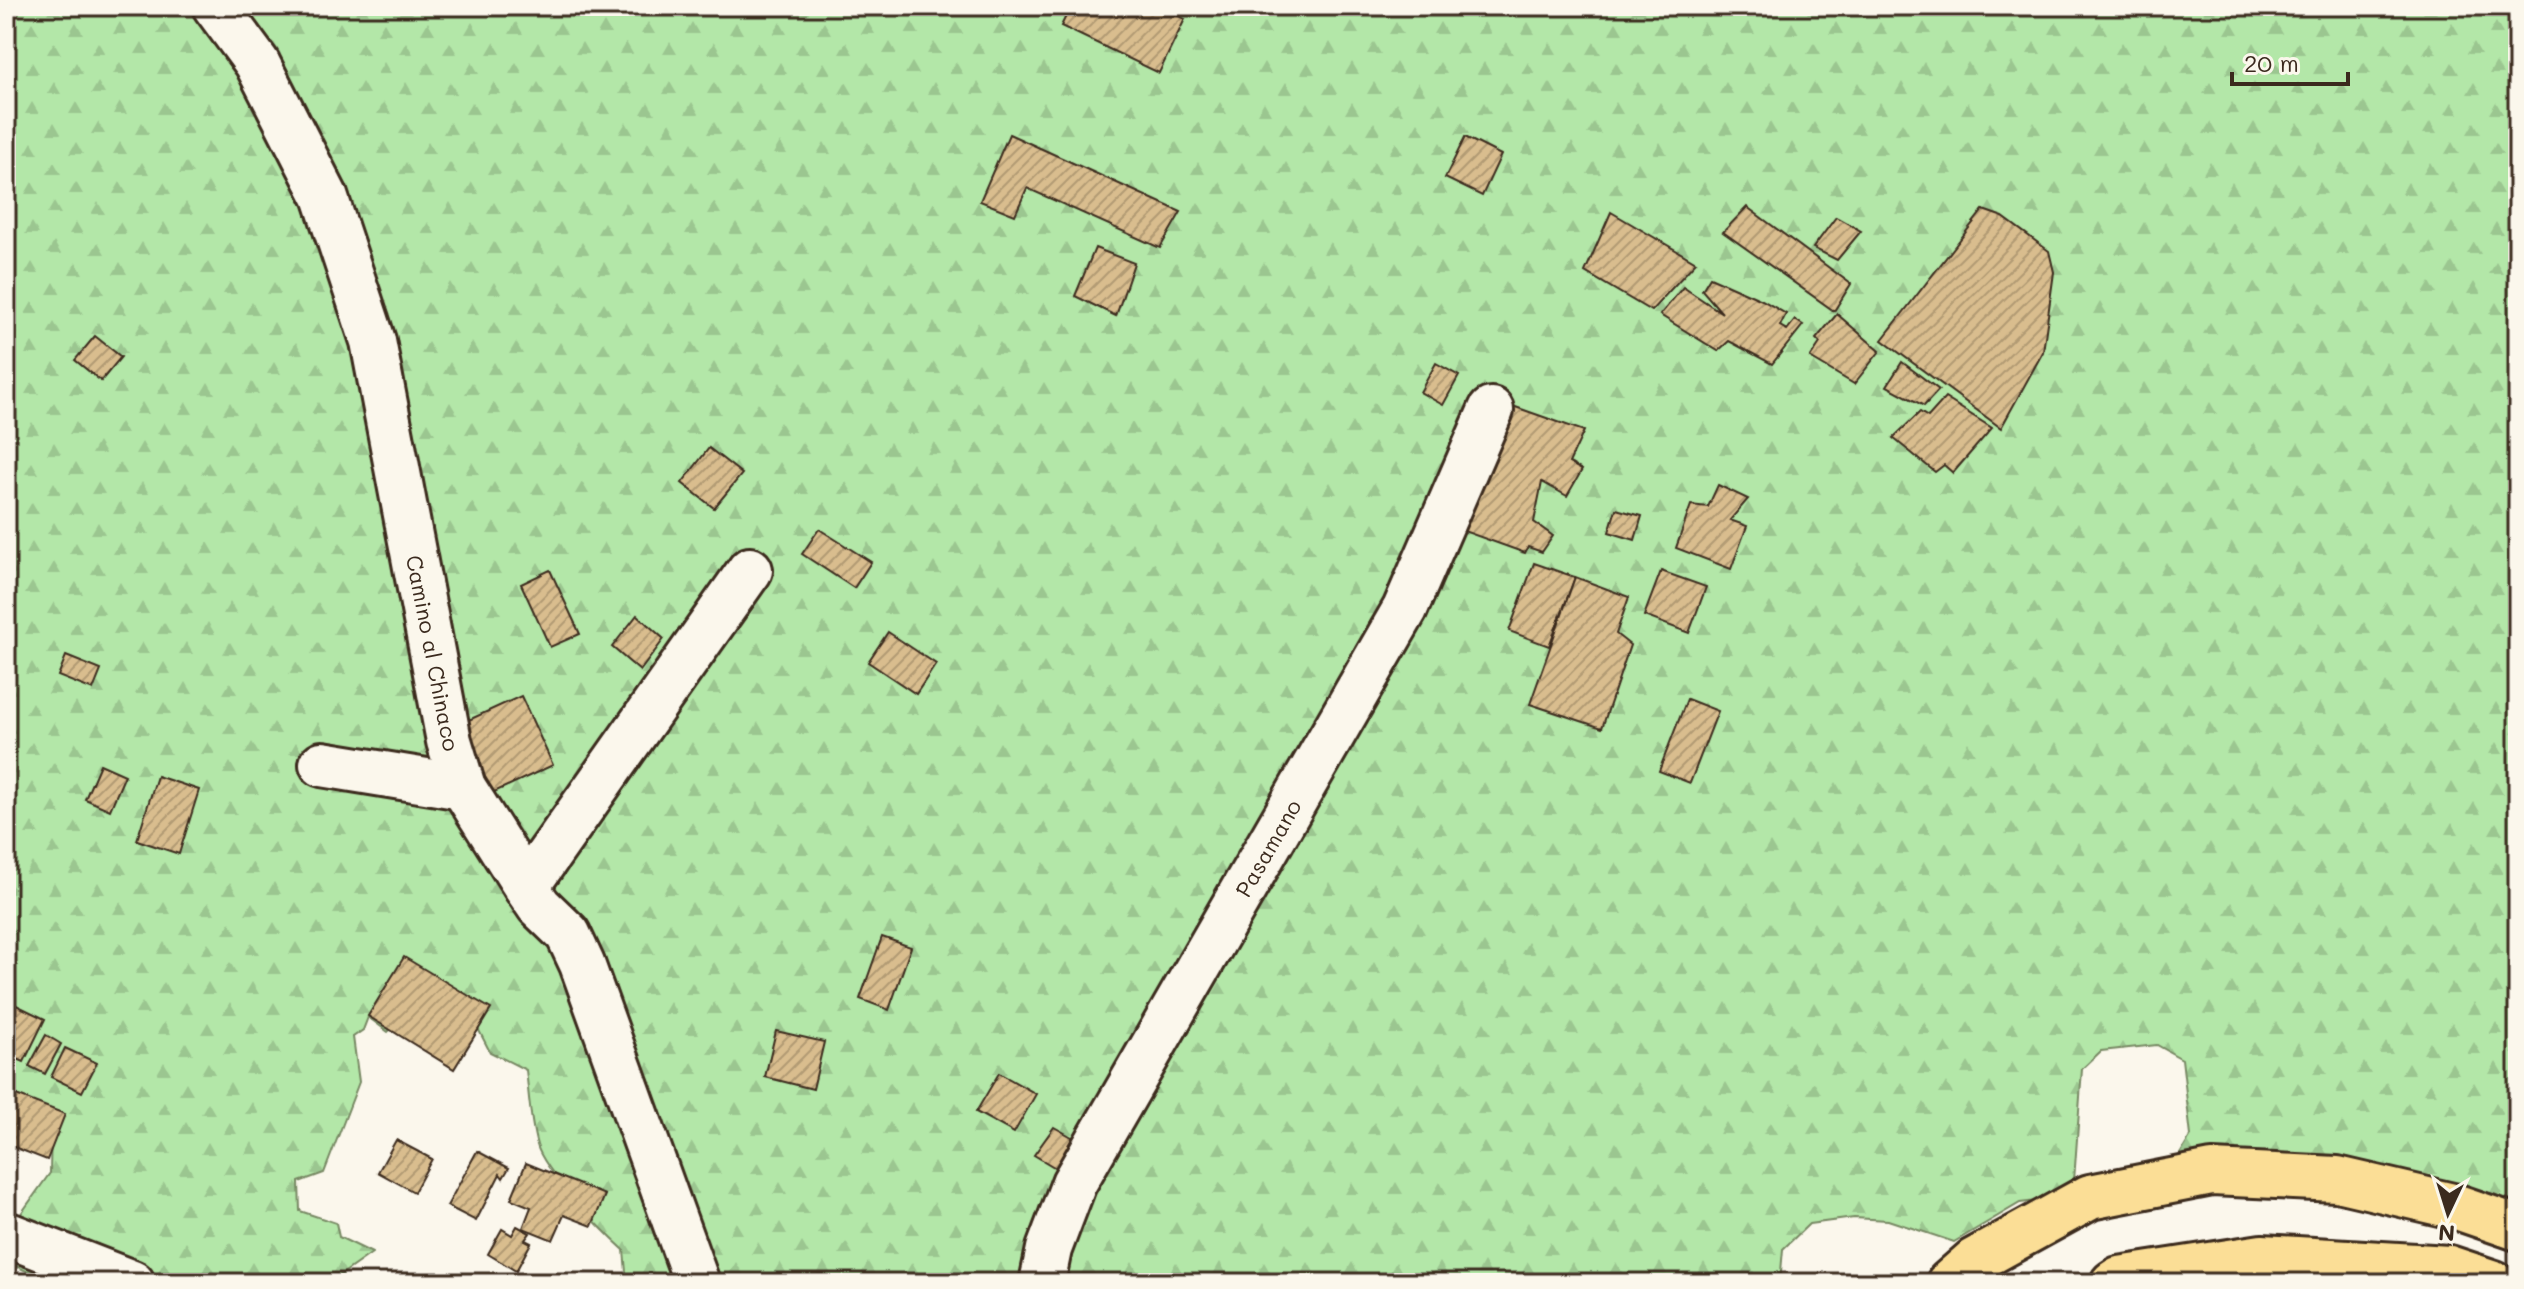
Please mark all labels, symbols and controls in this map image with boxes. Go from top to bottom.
scale bar [2232,36,2348,86]
text: 20 m [2244,47,2299,78]
street label: Camino al Chinaco [400,553,466,753]
street label: Pasamano [1228,794,1308,902]
north arrow [2408,1173,2488,1253]
text: N [2437,1218,2456,1248]

